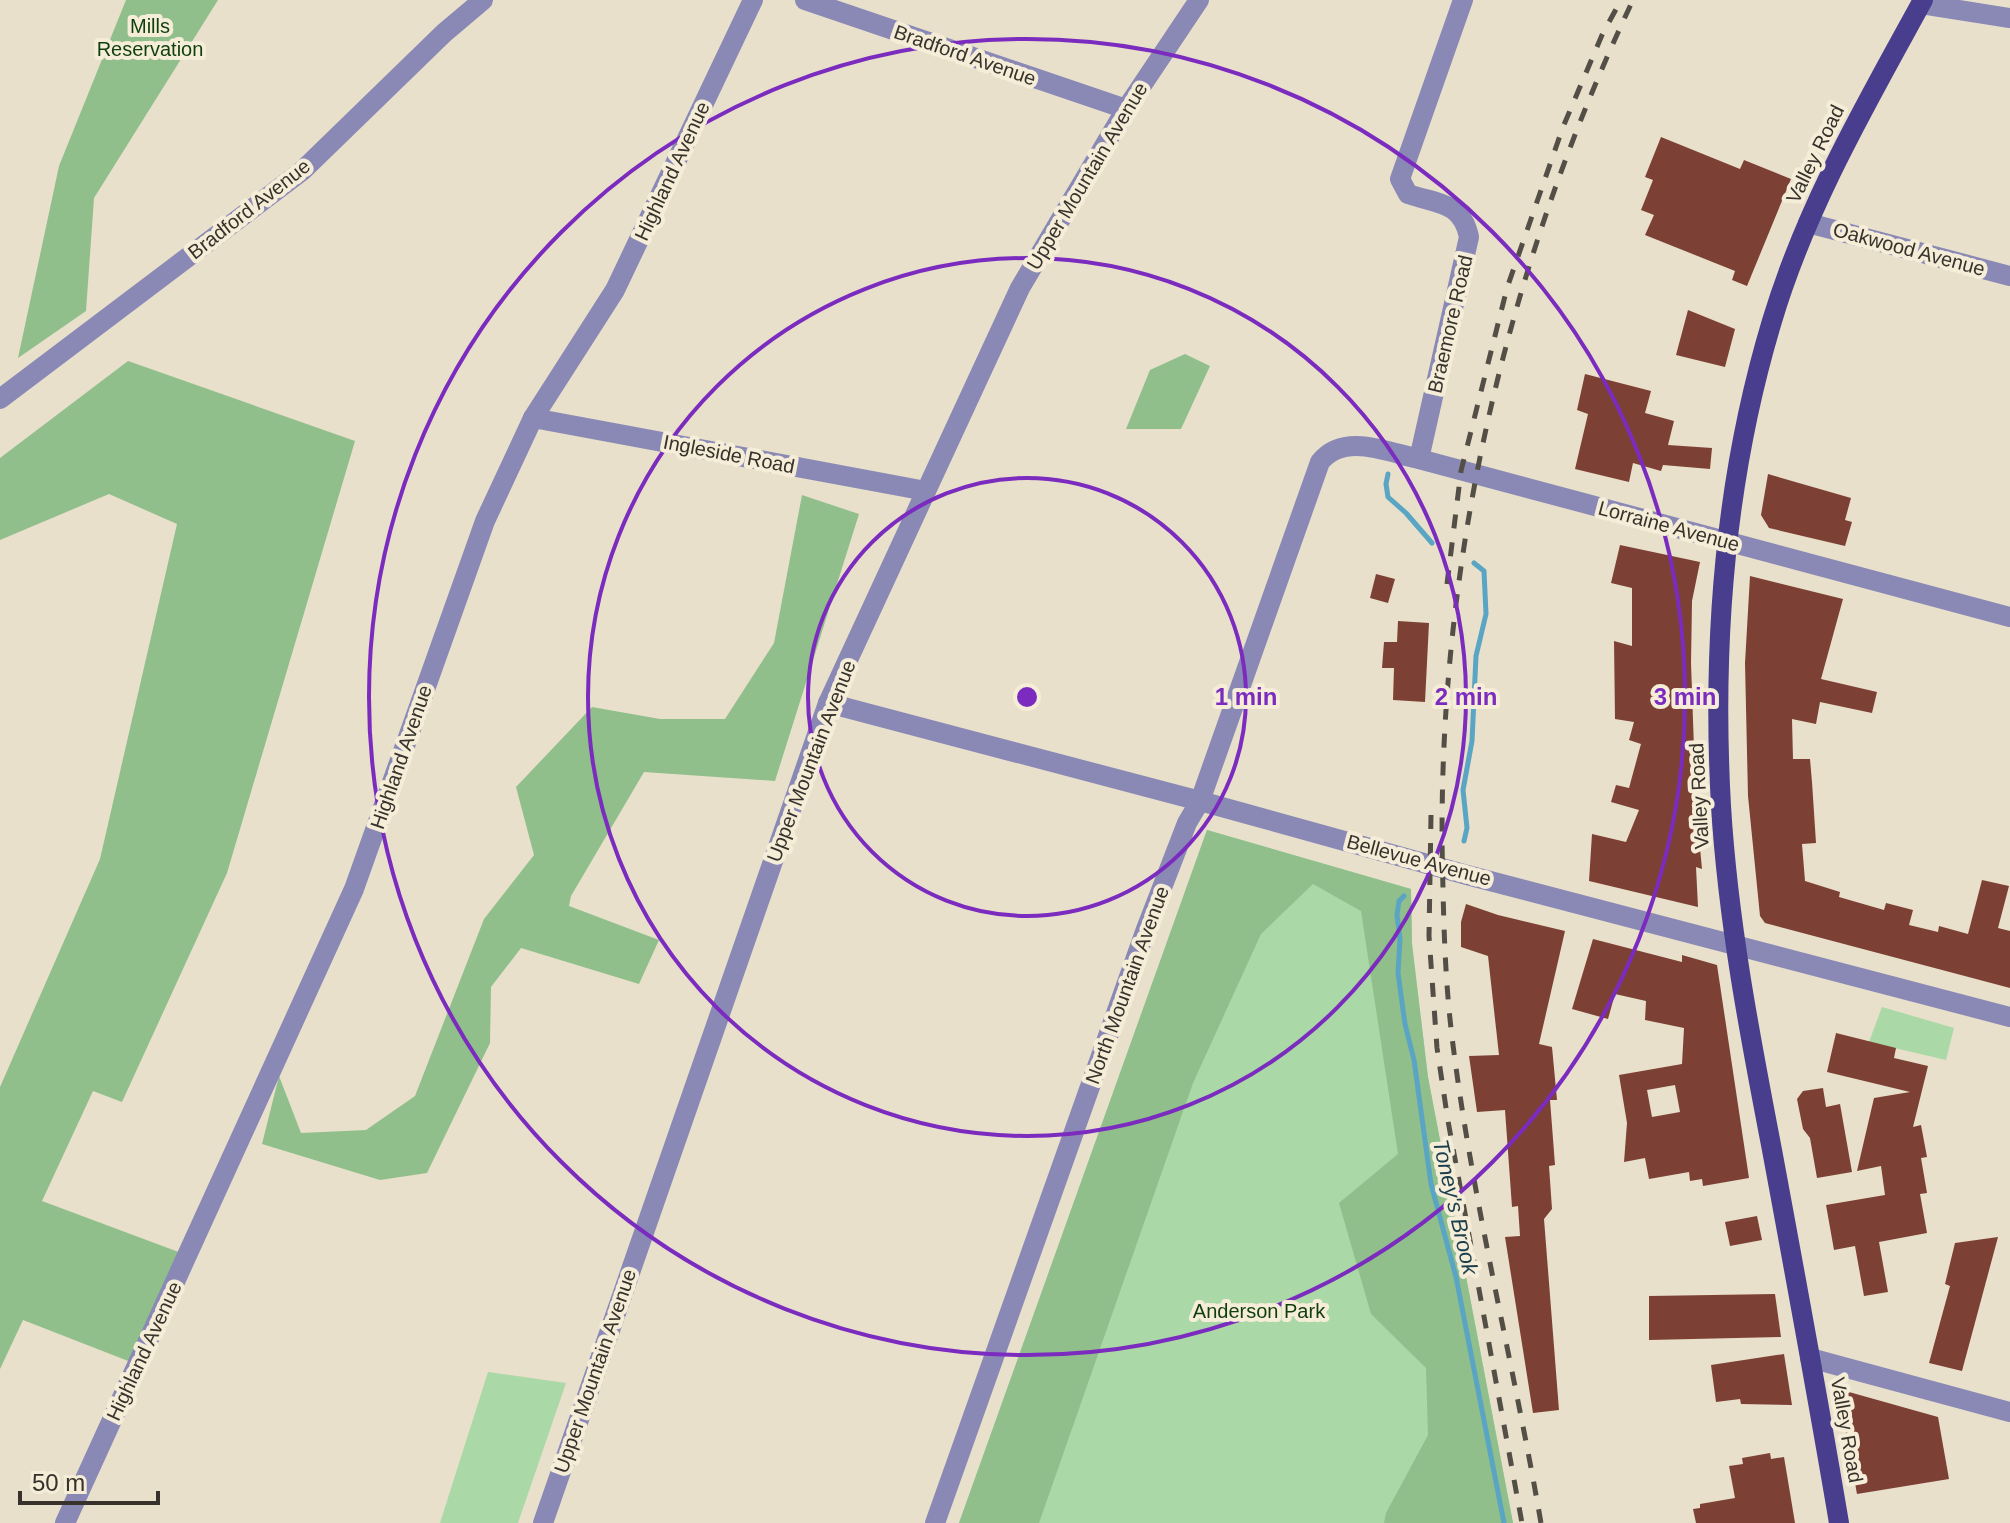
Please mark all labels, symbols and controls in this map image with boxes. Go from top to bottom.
park label: Mills Reservation [97,15,203,60]
street label: Bradford Avenue [891,20,1039,90]
street label: Upper Mountain Avenue [1022,79,1152,273]
street label: Highland Avenue [630,98,714,244]
street label: Valley Road [1782,101,1848,207]
street label: Bradford Avenue [184,155,314,263]
street label: Oakwood Avenue [1831,218,1987,280]
street label: Braemore Road [1423,253,1477,395]
street label: Ingleside Road [661,430,797,478]
street label: Lorraine Avenue [1596,497,1742,555]
street label: Upper Mountain Avenue [762,657,860,865]
street label: Highland Avenue [366,682,436,832]
centre of rings [1013,683,1041,711]
text: 1 min [1215,683,1277,710]
text: 2 min [1435,683,1497,710]
text: 3 min [1654,683,1716,710]
street label: Valley Road [1685,742,1713,850]
street label: Bellevue Avenue [1344,830,1494,890]
street label: North Mountain Avenue [1081,883,1173,1087]
water label: Toney's Brook [1428,1137,1483,1278]
street label: Upper Mountain Avenue [550,1266,640,1476]
street label: Highland Avenue [102,1278,186,1424]
park label: Anderson Park [1193,1300,1326,1322]
street label: Valley Road [1827,1376,1867,1484]
scale bar [20,1455,158,1505]
text: 50 m [32,1469,85,1496]

